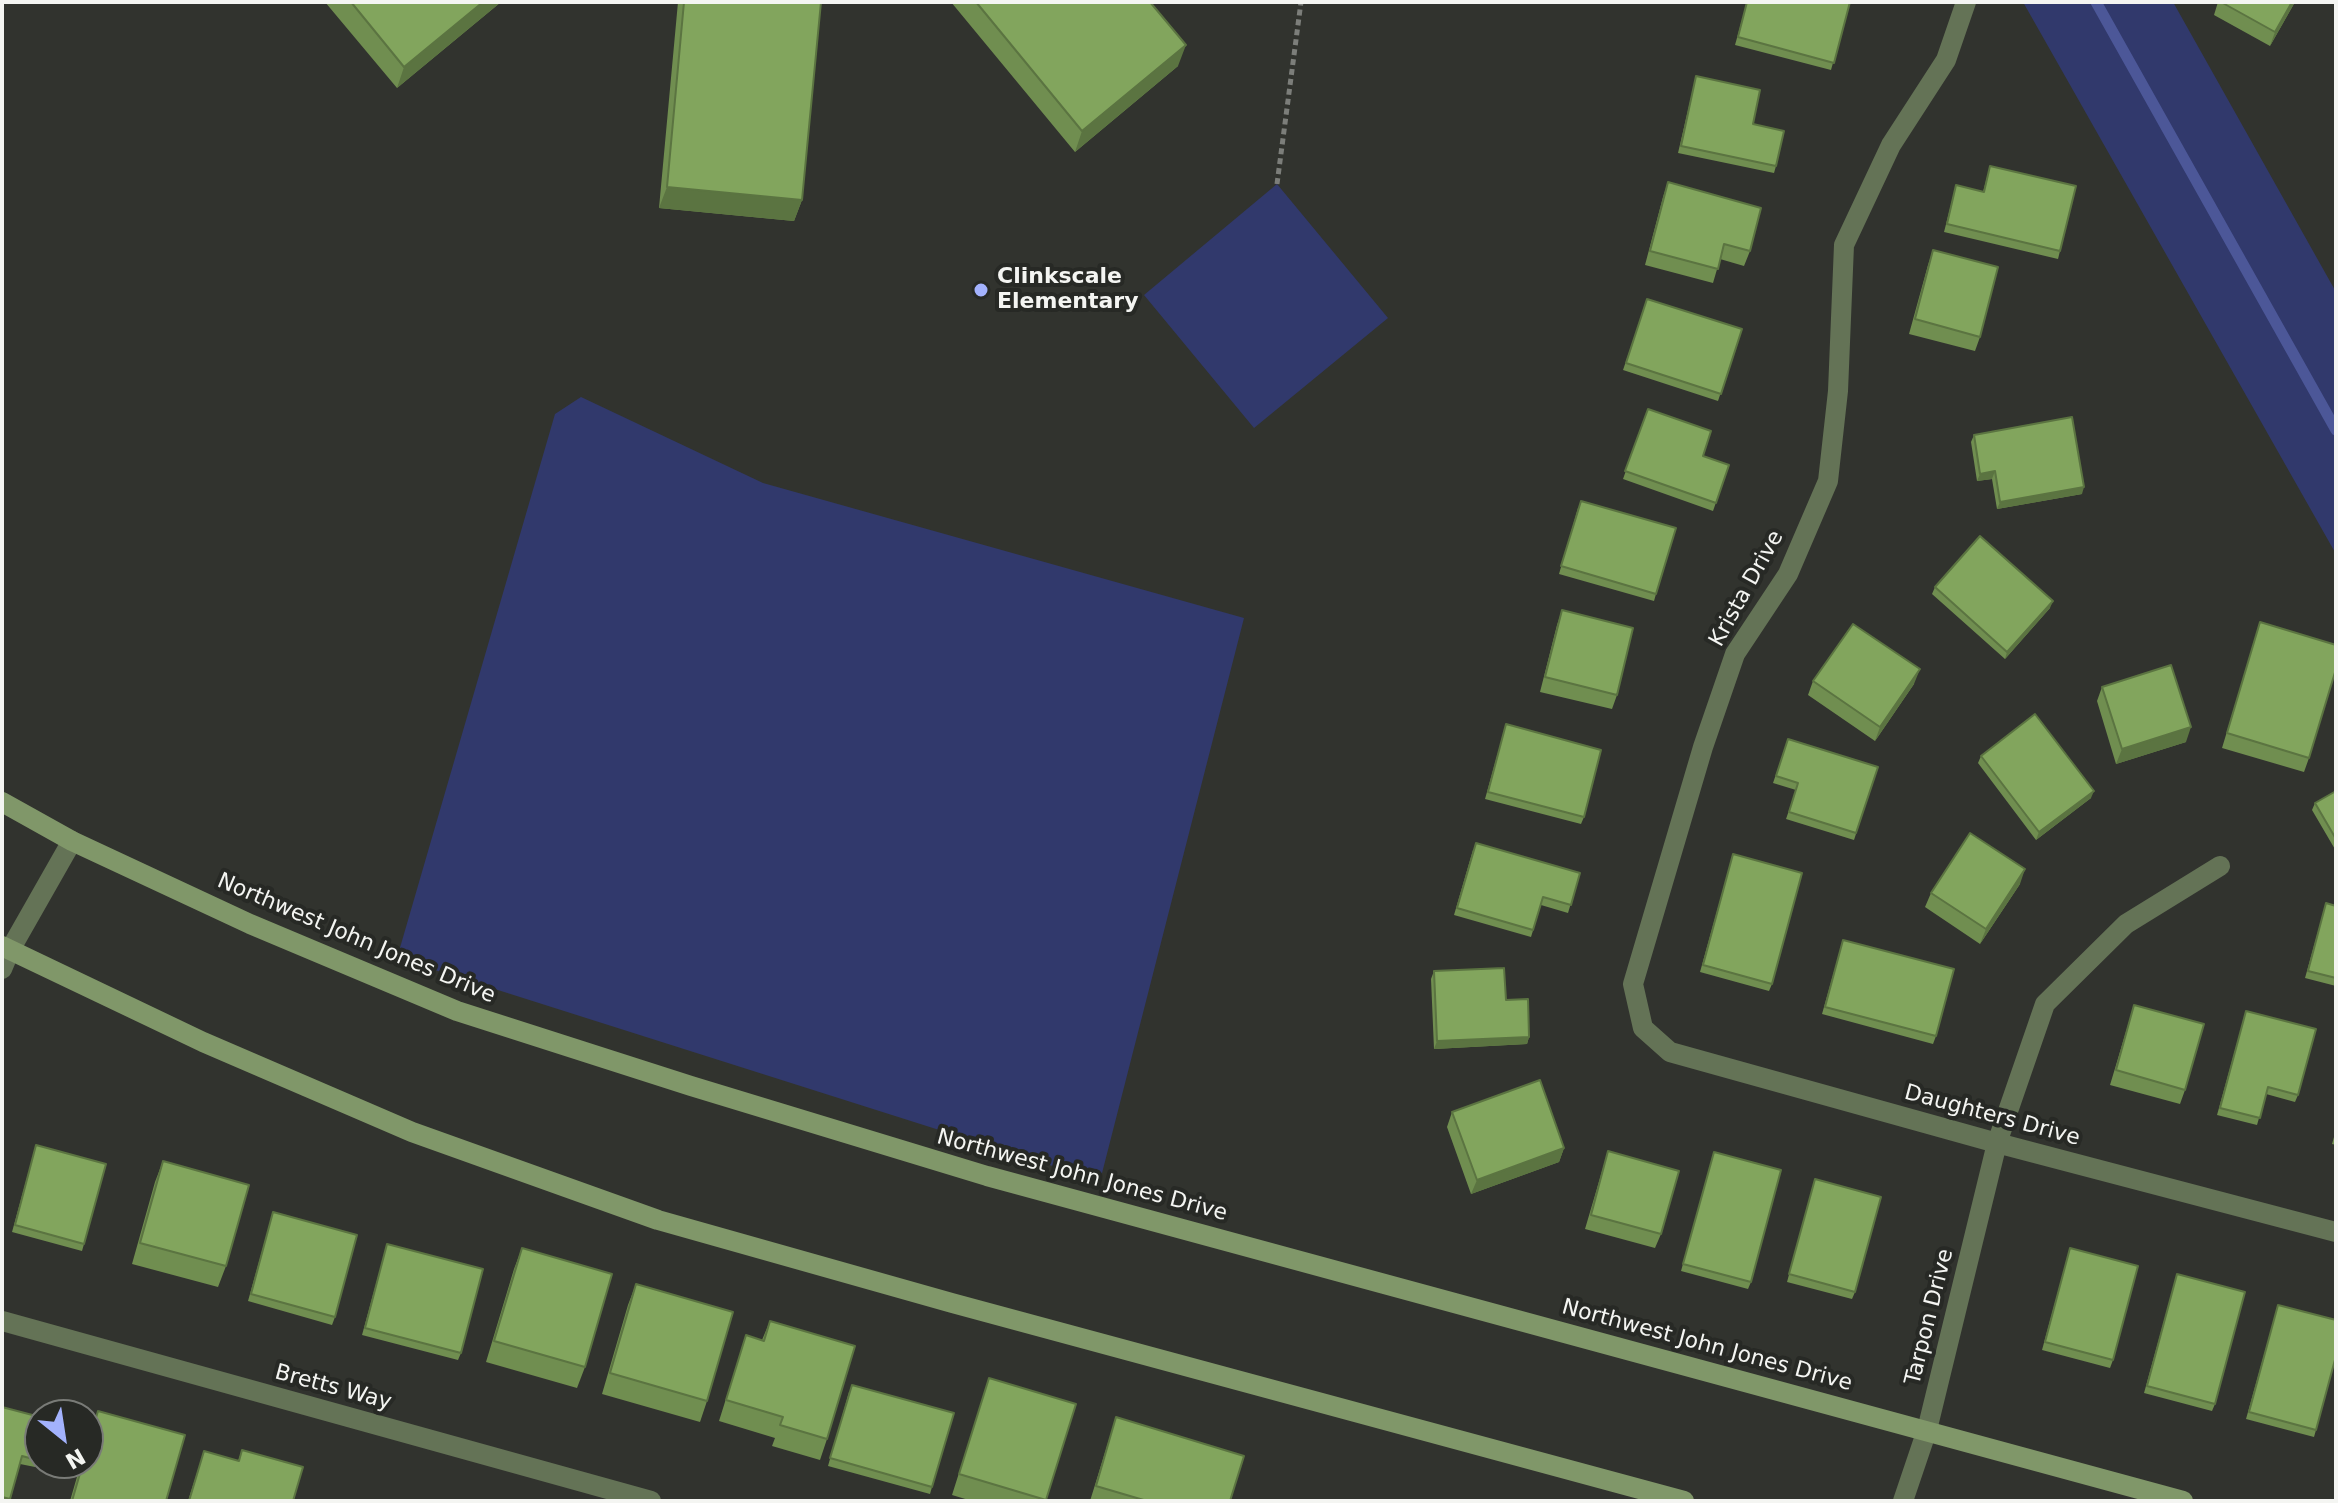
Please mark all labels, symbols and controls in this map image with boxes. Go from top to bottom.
place label: Clinkscale Elementary [997,264,1139,316]
marker: Clinkscale Elementary [972,281,990,299]
street label: Krista Drive [1704,526,1790,652]
street label: Northwest John Jones Drive [213,868,499,1010]
street label: Daughters Drive [1901,1080,2083,1152]
street label: Northwest John Jones Drive [934,1124,1230,1228]
street label: Tarpon Drive [1900,1246,1960,1388]
street label: Northwest John Jones Drive [1559,1294,1855,1398]
street label: Bretts Way [272,1360,394,1416]
north arrow [24,1399,104,1479]
text: N [61,1443,89,1474]

